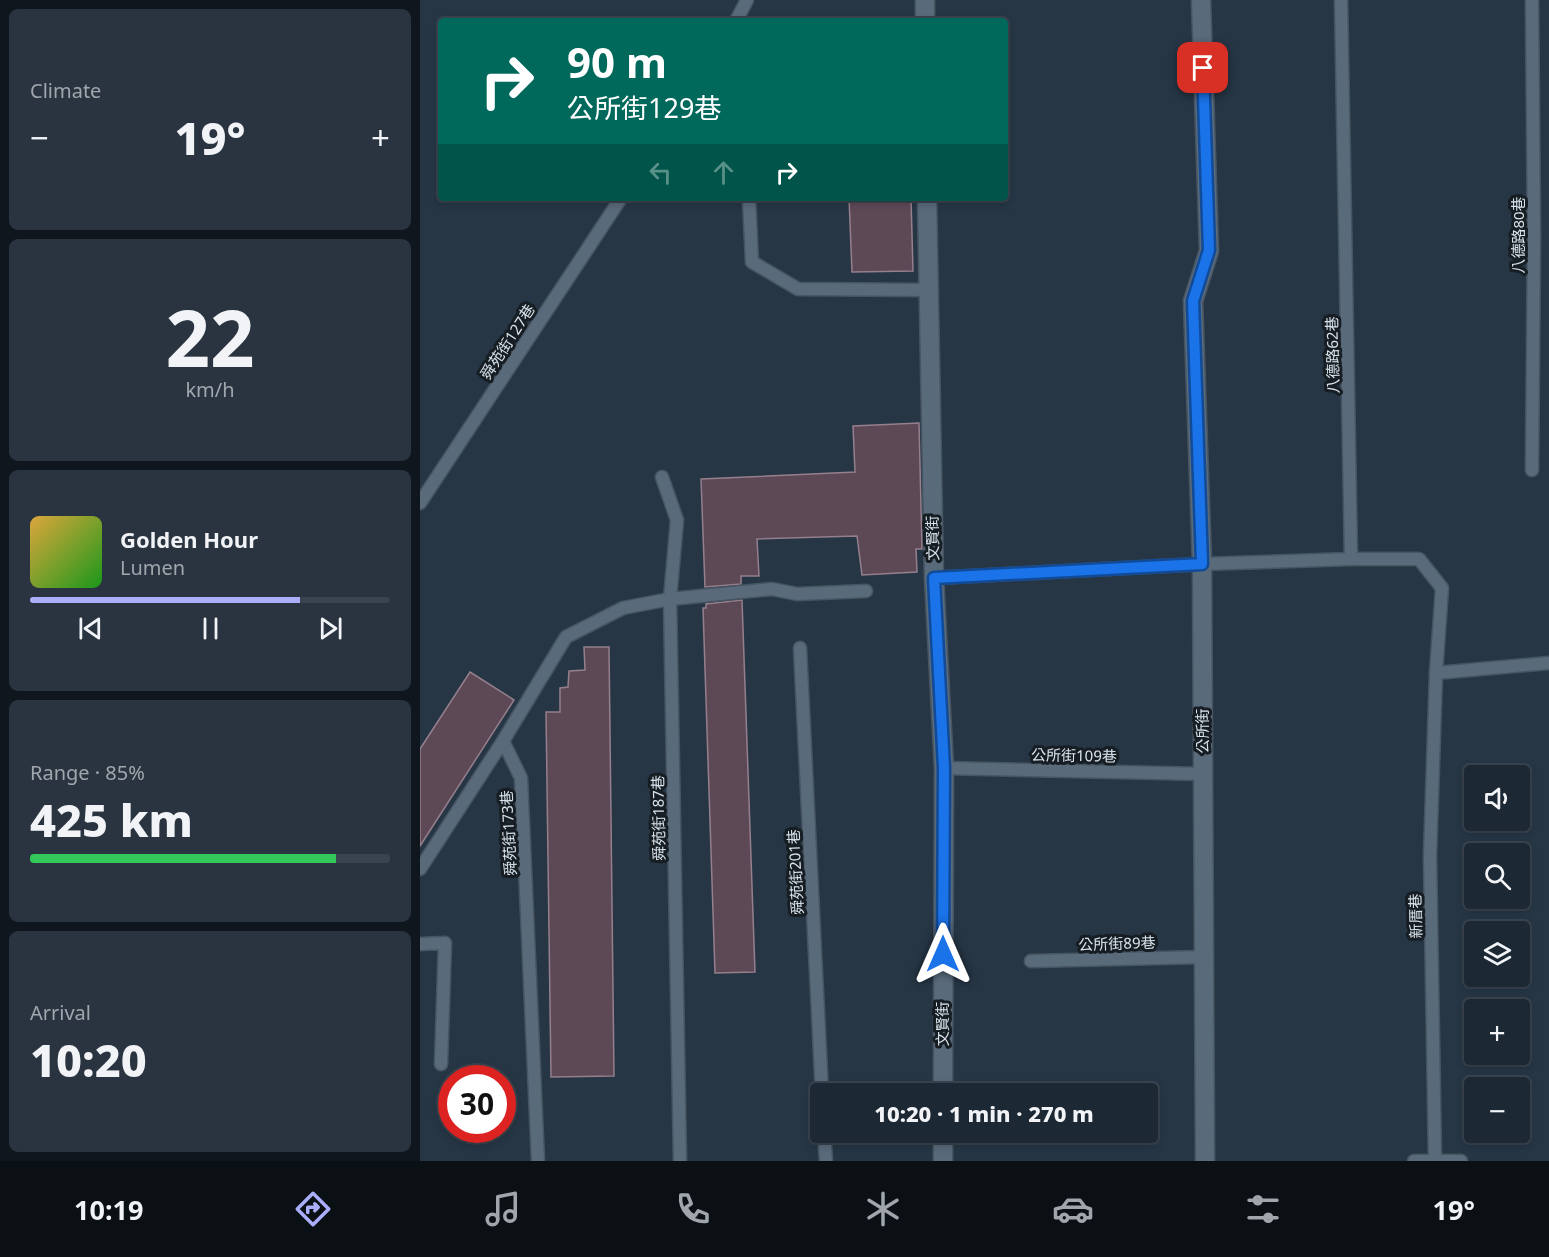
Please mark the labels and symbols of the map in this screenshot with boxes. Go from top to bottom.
pin [1177,42,1228,93]
street label: 八德路80巷 [1508,196,1528,274]
street label: 舜苑街127巷 [475,300,539,383]
street label: 八德路62巷 [1321,316,1343,394]
street label: 文賢街 [922,515,942,561]
street label: 公所街 [1192,708,1212,754]
street label: 公所街109巷 [1031,744,1117,766]
street label: 舜苑街187巷 [647,775,669,861]
street label: 舜苑街173巷 [496,790,520,876]
street label: 舜苑街201巷 [783,829,807,915]
street label: 新厝巷 [1405,893,1425,939]
position arrow [911,922,975,986]
street label: 公所街89巷 [1078,932,1156,954]
street label: 文賢街 [932,1001,952,1047]
speed limit sign: 30 [438,1065,516,1143]

